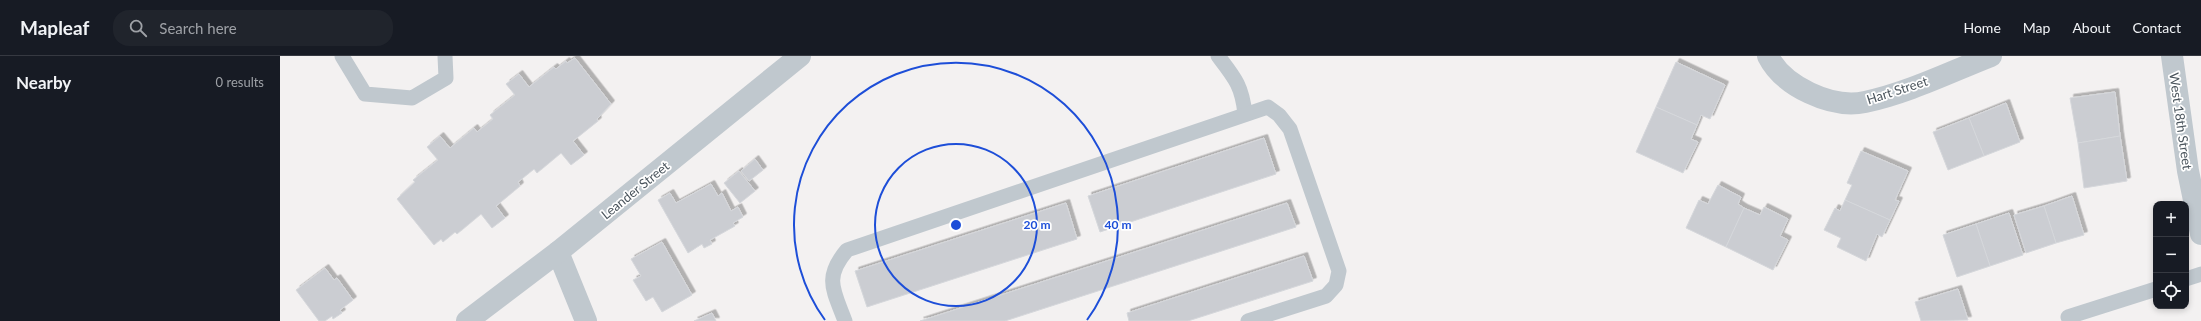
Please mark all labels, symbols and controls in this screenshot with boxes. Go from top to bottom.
search box [113,10,393,46]
text: Mapleaf [20,16,89,39]
icon: search [127,17,149,39]
text: Search here [159,19,237,37]
text: Home [1963,19,2001,36]
text: Map [2023,19,2050,36]
text: About [2072,19,2110,36]
text: Contact [2132,19,2181,36]
street label: West 18th Street [2166,71,2196,171]
text: Nearby [16,72,71,93]
street label: Hart Street [1864,73,1930,107]
text: 0 results [216,74,264,90]
street label: Leander Street [598,157,673,222]
map controls [2153,201,2189,309]
button: + [2153,201,2189,237]
text: 20 m [1024,217,1050,232]
text: 40 m [1105,217,1131,232]
centre of rings [949,218,963,232]
button: − [2153,237,2189,273]
button: locate [2153,273,2189,309]

